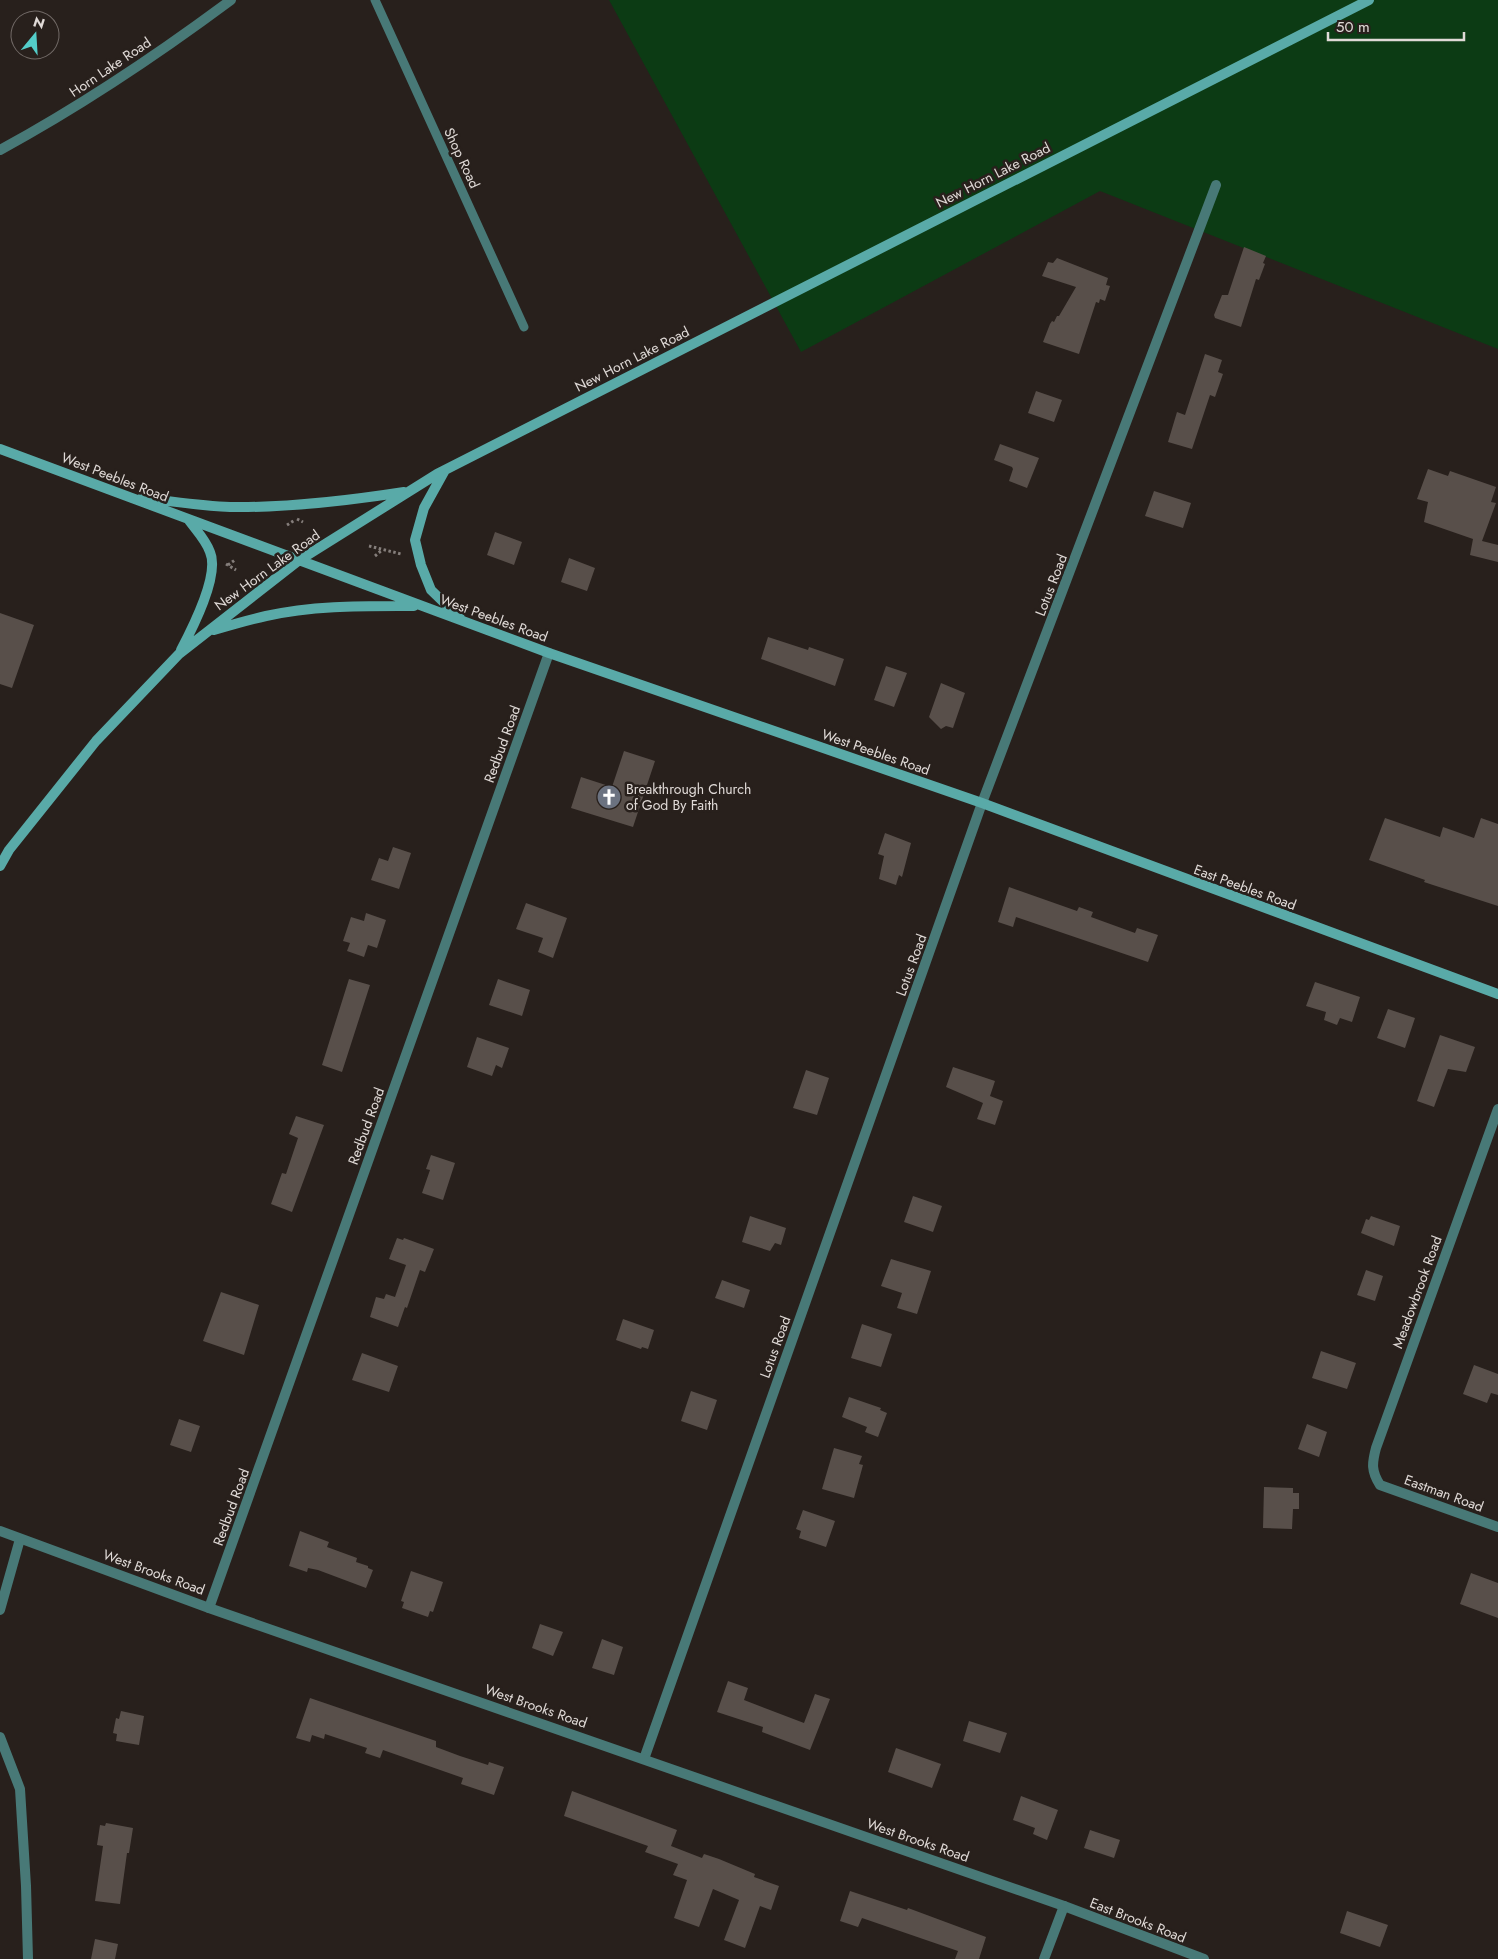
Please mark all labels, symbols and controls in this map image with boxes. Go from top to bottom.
north arrow [10,10,60,60]
scale bar [1328,10,1464,42]
text: N [31,11,47,34]
text: 50 m [1336,16,1370,38]
street label: Horn Lake Road [65,32,155,102]
street label: Shop Road [439,124,485,192]
street label: New Horn Lake Road [932,137,1054,213]
street label: New Horn Lake Road [571,321,693,397]
street label: West Peebles Road [59,447,171,507]
street label: New Horn Lake Road [210,525,324,615]
street label: Lotus Road [1030,551,1072,619]
street label: West Peebles Road [437,589,551,647]
street label: Redbud Road [479,703,525,785]
street label: West Peebles Road [819,724,933,780]
place label: Breakthrough Church of God By Faith [626,779,751,815]
church icon: Breakthrough Church of God By Faith [596,784,622,810]
street label: East Peebles Road [1191,859,1299,915]
street label: Lotus Road [891,931,931,999]
street label: Redbud Road [343,1085,389,1167]
street label: Meadowbrook Road [1387,1233,1447,1351]
street label: Lotus Road [755,1313,795,1381]
street label: Redbud Road [208,1466,254,1548]
street label: Eastman Road [1402,1469,1486,1517]
street label: West Brooks Road [100,1544,208,1600]
street label: West Brooks Road [482,1679,590,1733]
street label: West Brooks Road [864,1813,972,1867]
street label: East Brooks Road [1087,1892,1189,1948]

